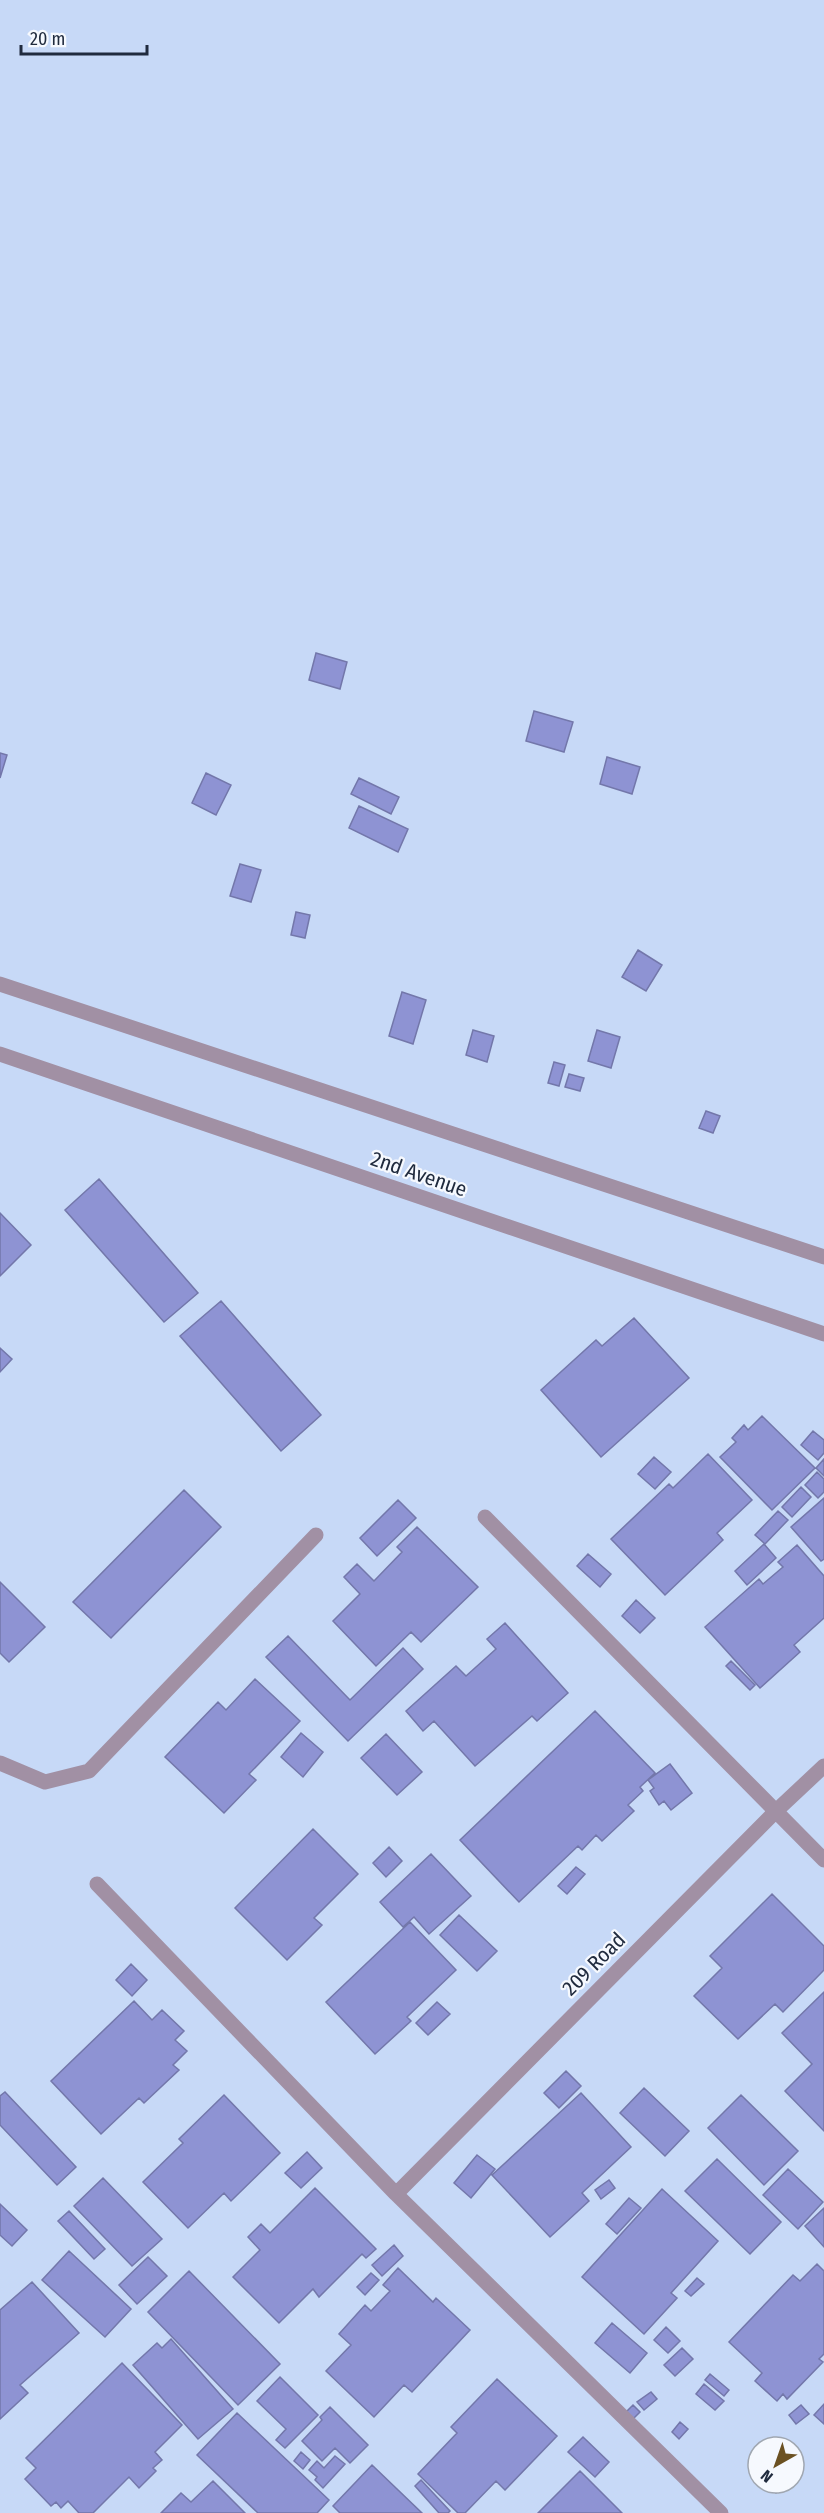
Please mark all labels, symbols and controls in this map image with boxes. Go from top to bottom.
scale bar [21,18,147,56]
text: 20 m [30,28,65,50]
street label: 2nd Avenue [368,1145,470,1203]
street label: 209 Road [557,1927,631,2001]
north arrow [746,2435,806,2495]
text: N [757,2466,776,2486]

